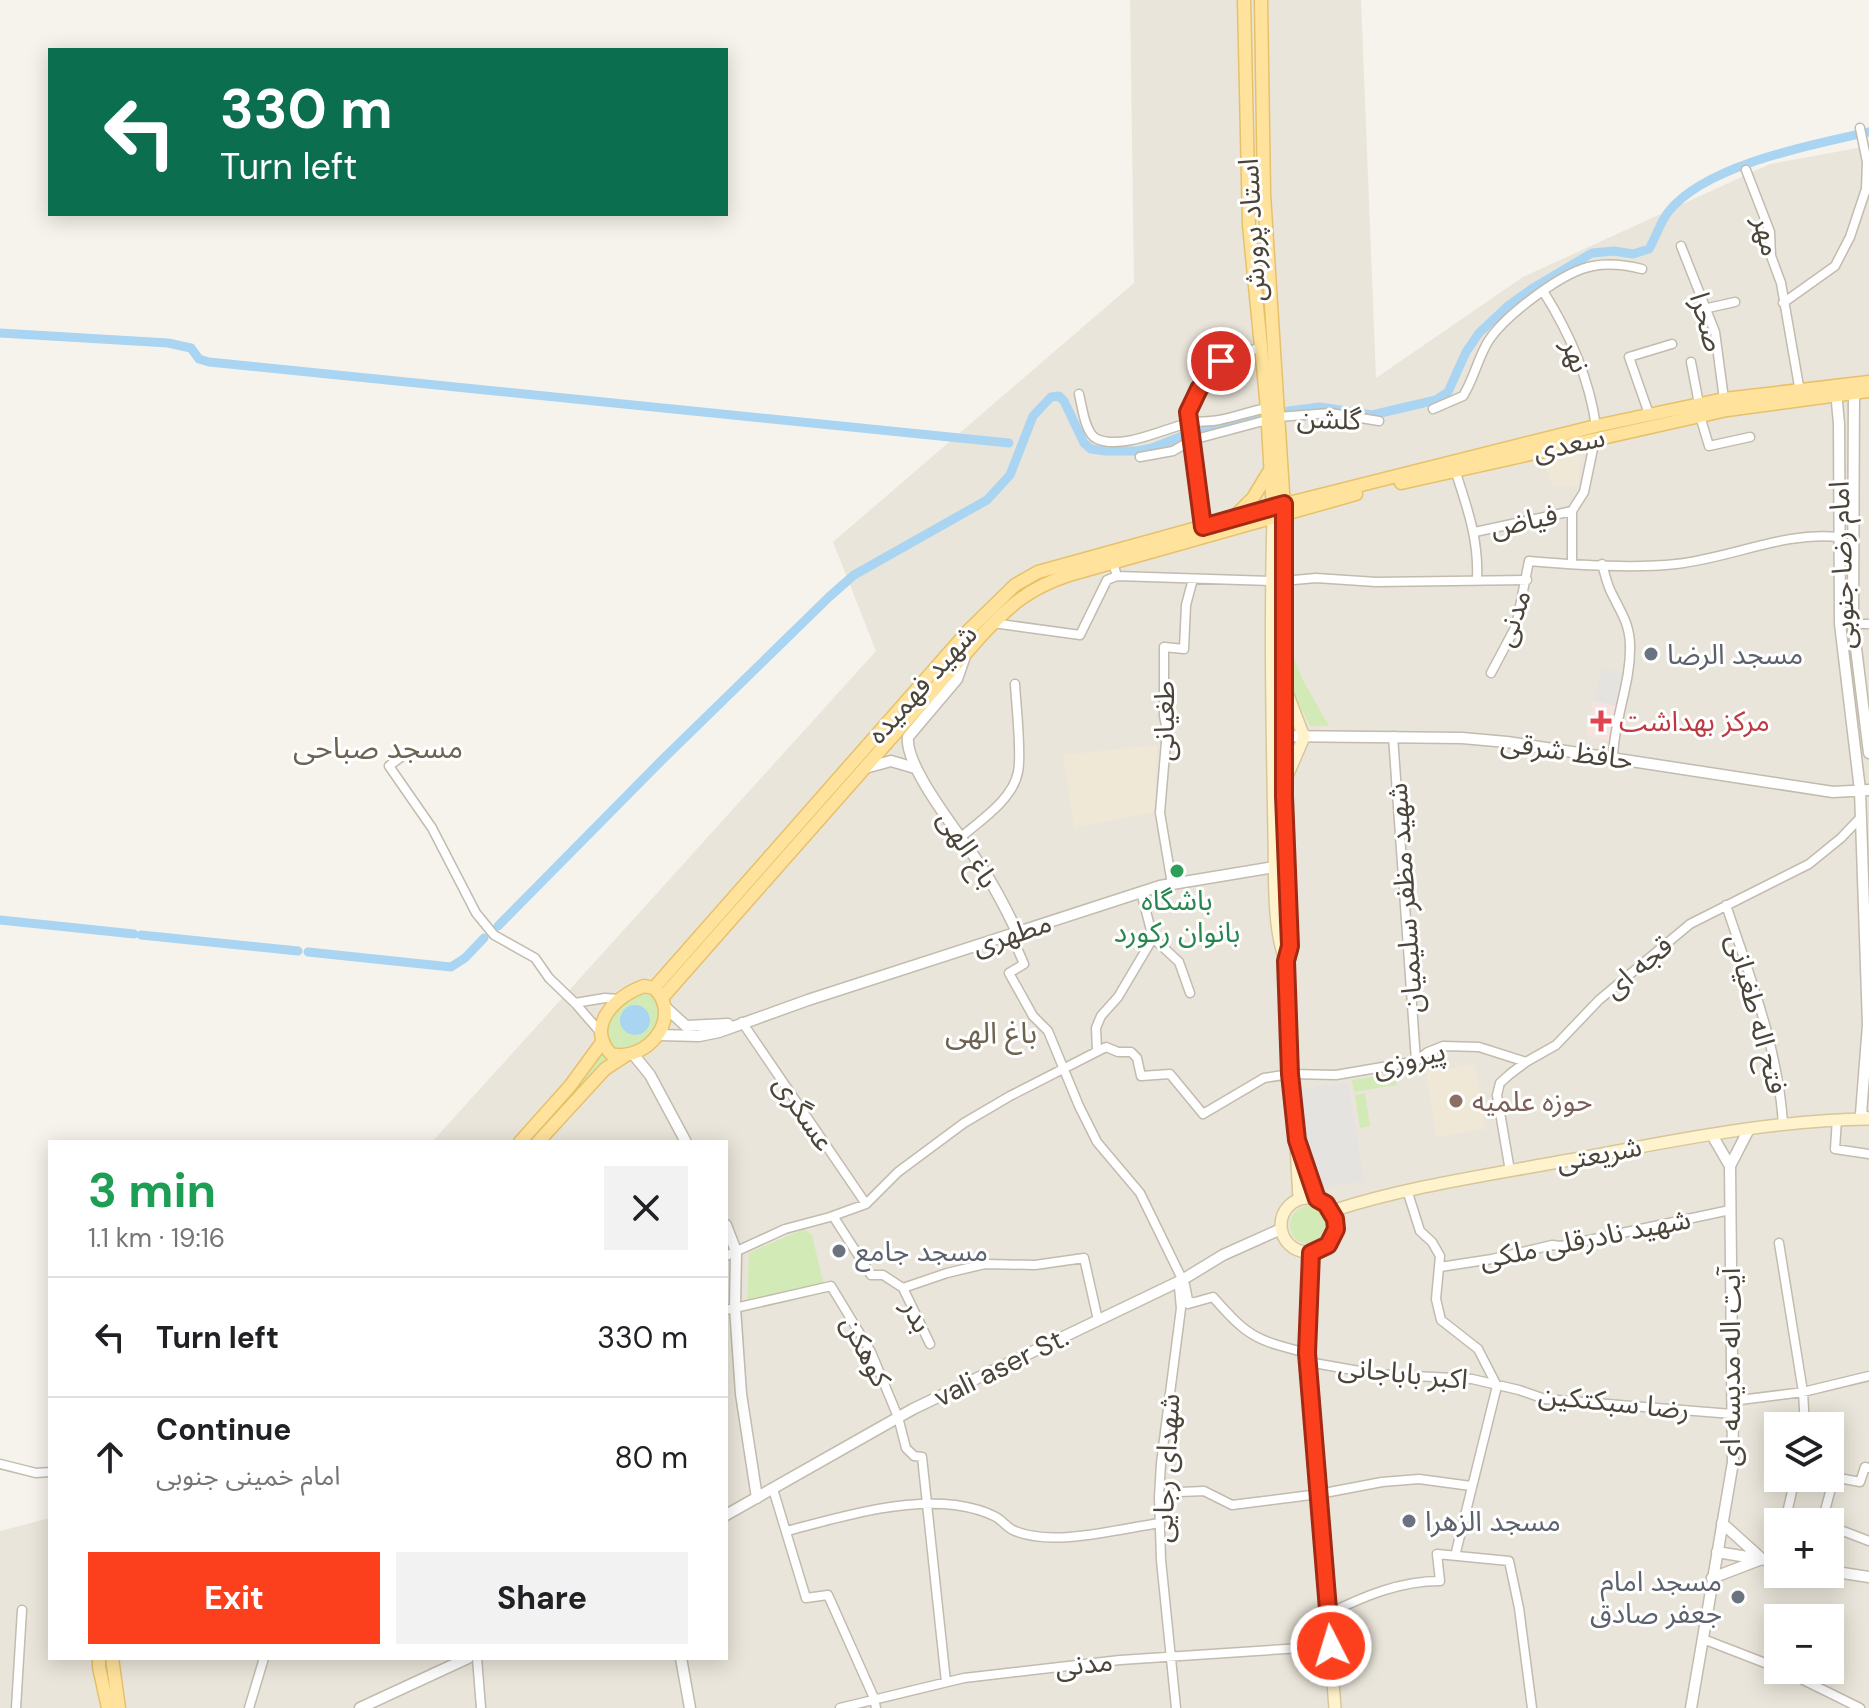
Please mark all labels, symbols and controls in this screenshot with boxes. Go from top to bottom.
text: 330 m [220,72,393,145]
icon: left [88,80,192,184]
text: Turn left [220,143,357,190]
street label: استاد پرورش [1230,157,1274,303]
street label: مهر [1744,211,1790,260]
street label: صحرا [1681,288,1733,356]
pin [1187,327,1255,395]
street label: نهر [1553,333,1599,378]
icon: arrive [1199,339,1243,383]
street label: گلشن [1296,399,1362,439]
street label: سعدی [1530,418,1608,470]
street label: امام رضا جنوبی [1821,480,1865,650]
street label: فیاض [1487,496,1561,546]
street label: مدنی [1486,585,1540,651]
street label: شهید فهمیده [859,616,985,752]
place label: مسجد الرضا [1667,636,1803,673]
marker: مسجد الرضا [1642,645,1660,663]
street label: طغیانی [1146,681,1183,761]
place label: مرکز بهداشت [1619,703,1770,740]
marker: مرکز بهداشت [1590,710,1612,732]
street label: حافظ شرقی [1498,723,1636,779]
district label: مسجد صباحی [293,728,463,767]
street label: شهید مظفر سلیمیان [1378,782,1432,1014]
street label: باغ الهی [927,803,1007,896]
marker: باشگاه بانوان رکورد [1168,862,1186,880]
place label: باشگاه بانوان رکورد [1114,882,1240,951]
street label: مطهری [968,904,1056,964]
street label: قجه ای [1596,927,1680,1007]
street label: فتح اله طغیانی [1716,930,1796,1098]
district label: باغ الهی [945,1013,1037,1055]
street label: پیروزی [1369,1032,1449,1086]
street label: عسگری [765,1068,843,1158]
place label: حوزه علمیه [1472,1083,1592,1120]
marker: حوزه علمیه [1447,1092,1465,1110]
street label: شریعتی [1553,1128,1645,1180]
text: 3 min [88,1159,216,1222]
button: close [604,1166,688,1250]
street label: شهید نادرقلی ملکی [1476,1200,1694,1278]
text: 1.1 km · 19:16 [88,1221,225,1255]
place label: مسجد جامع [855,1233,988,1272]
marker: مسجد جامع [830,1242,848,1260]
street label: آیت اله مدیسه ای [1712,1266,1749,1466]
street label: بدر [893,1292,941,1339]
street label: کوهکن [832,1309,900,1393]
icon: left [88,1315,132,1359]
text: Turn left [156,1318,279,1357]
text: 330 m [597,1318,688,1357]
street label: vali aser St. [928,1318,1074,1416]
street label: اکبر باباجانی [1336,1348,1470,1398]
street label: رضا سبکتکین [1537,1376,1691,1428]
street label: شهدای رجایی [1144,1393,1188,1543]
text: Continue [156,1410,291,1449]
map controls [1764,1412,1844,1684]
button: layers [1764,1412,1844,1492]
icon: ahead [88,1435,132,1479]
text: 80 m [615,1438,688,1477]
text: امام خمینی جنوبی [156,1459,341,1493]
place label: مسجد الزهرا [1425,1503,1561,1540]
button: + [1764,1508,1844,1588]
marker: مسجد الزهرا [1400,1512,1418,1530]
button: Exit [88,1552,380,1644]
button: Share [396,1552,688,1644]
place label: مسجد امام جعفر صادق [1590,1563,1722,1632]
marker: مسجد امام جعفر صادق [1729,1588,1747,1606]
position arrow [1289,1604,1373,1688]
button: − [1764,1604,1844,1684]
street label: مدنی [1053,1643,1115,1685]

